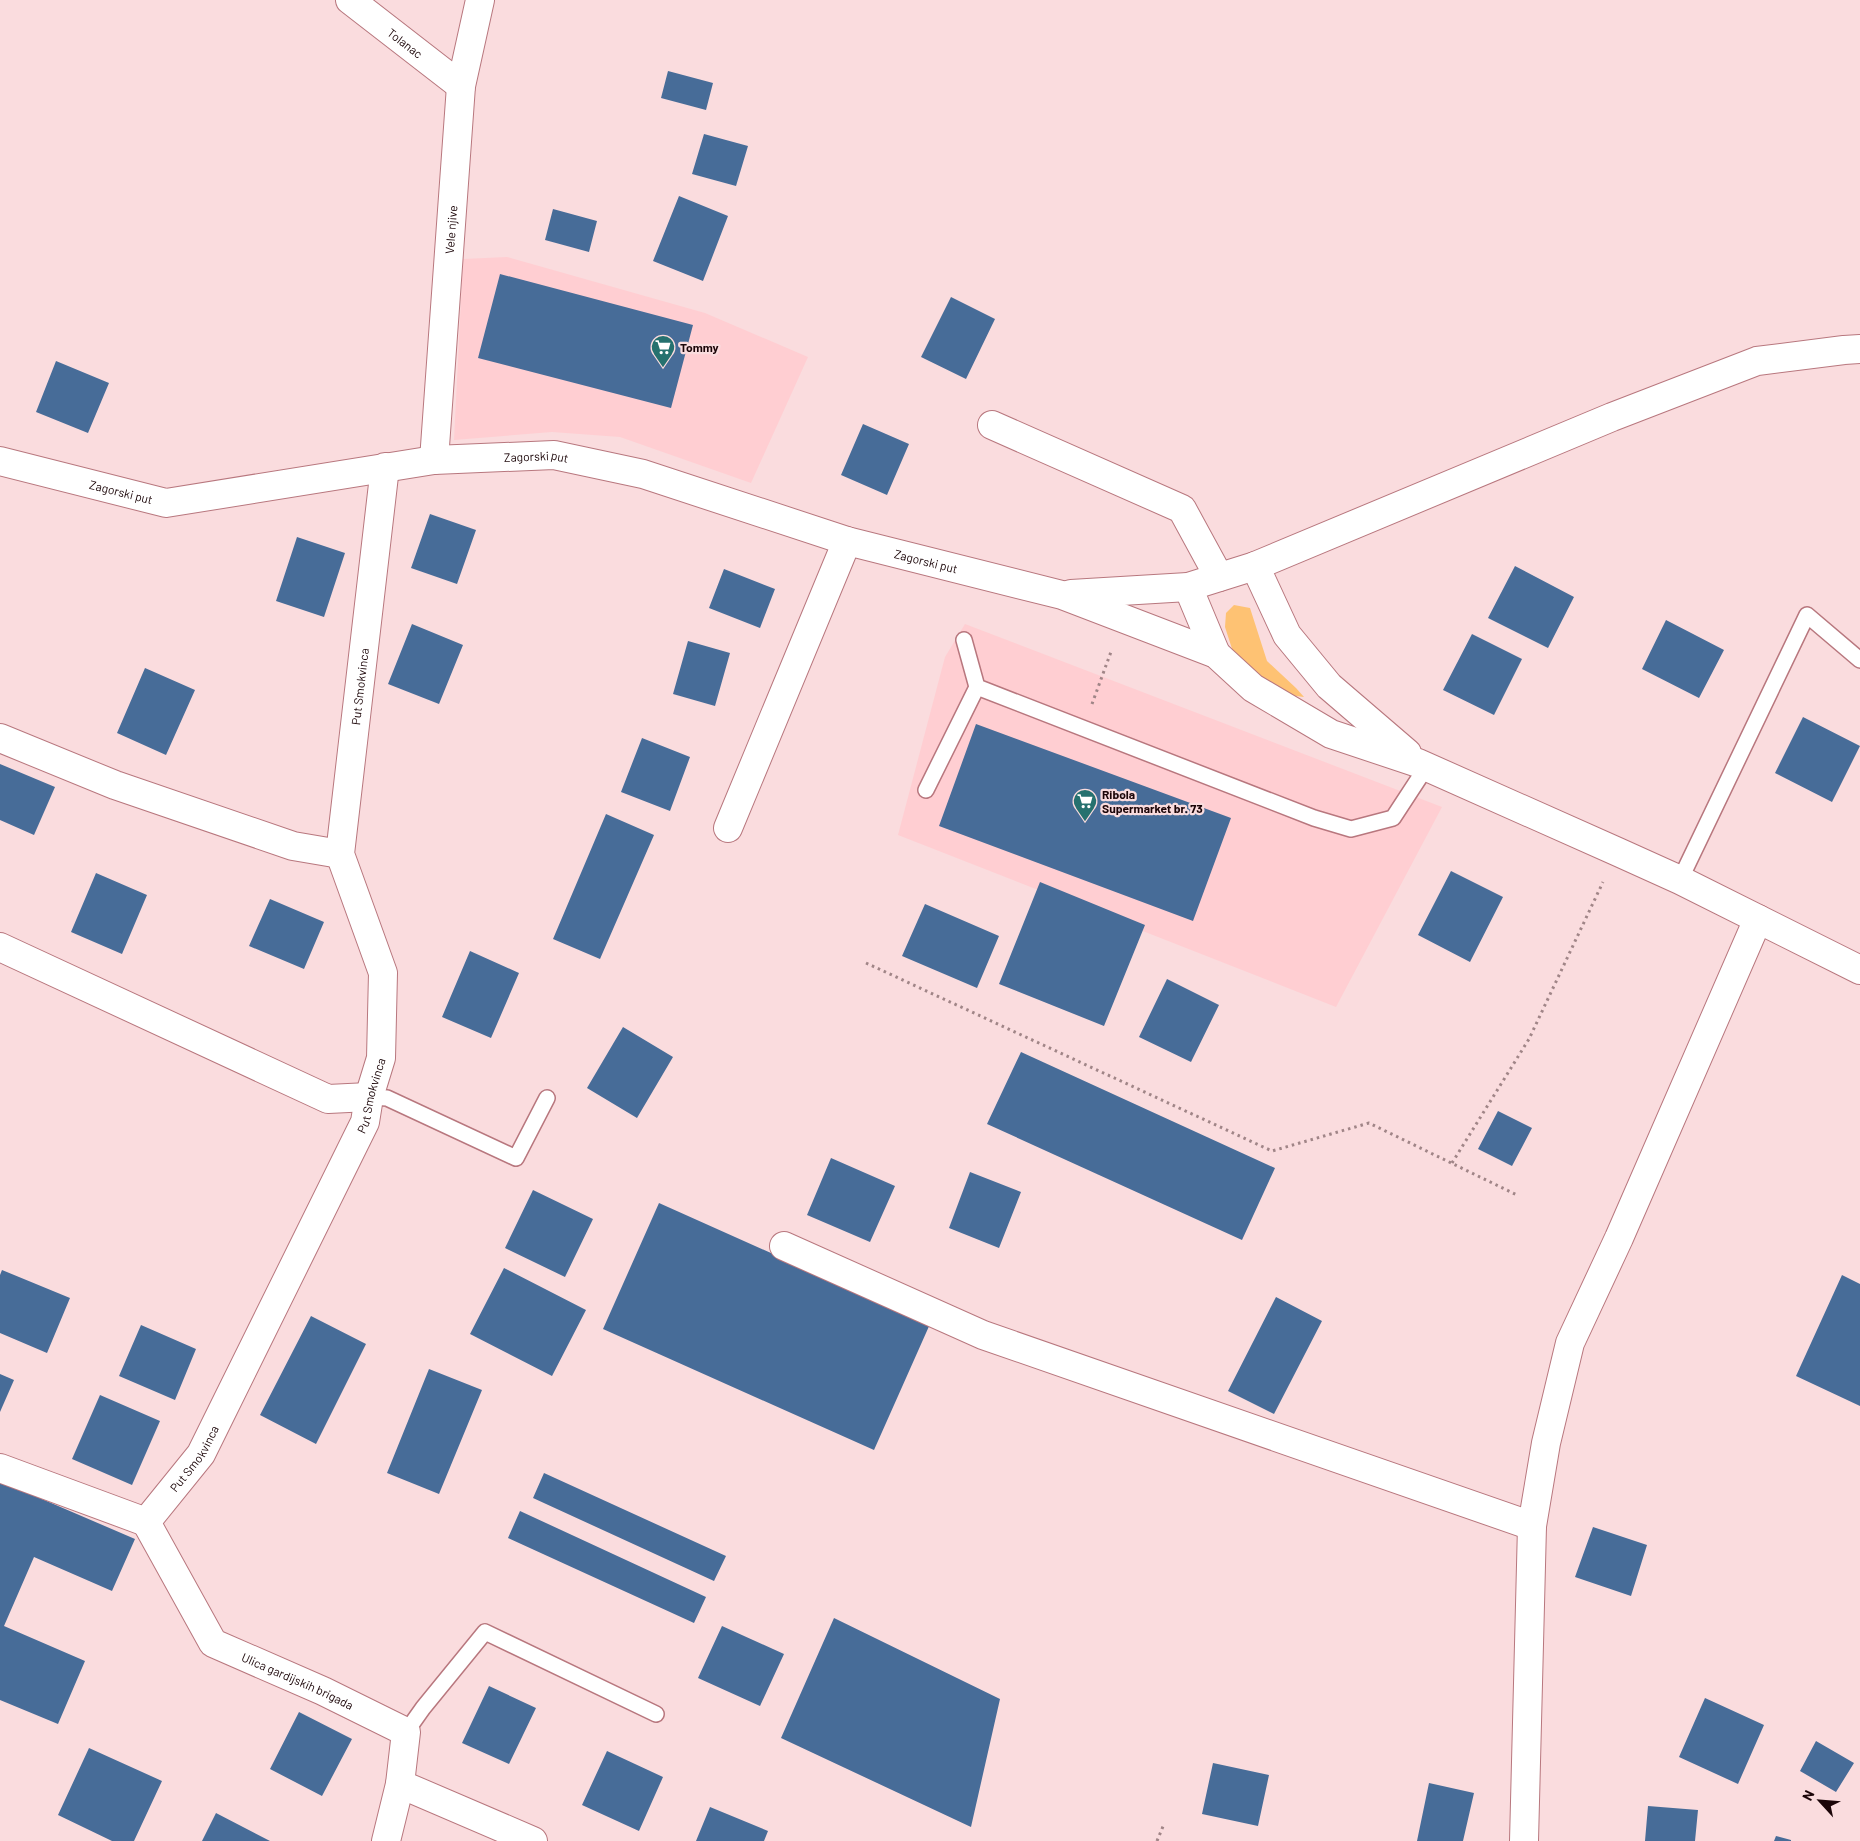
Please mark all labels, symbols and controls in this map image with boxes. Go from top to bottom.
street label: Tolanac [385,25,426,61]
street label: Vele njive [442,205,459,254]
supermarket icon: Tommy [650,334,676,368]
place label: Tommy [680,340,719,354]
street label: Zagorski put [504,448,570,465]
street label: Zagorski put [88,477,154,506]
street label: Zagorski put [893,546,959,576]
street label: Put Smokvinca [348,647,371,726]
place label: Ribola Supermarket br. 73 [1102,787,1203,815]
supermarket icon: Ribola Supermarket br. 73 [1072,788,1098,822]
street label: Put Smokvinca [354,1056,388,1135]
street label: Put Smokvinca [167,1423,221,1494]
street label: Ulica gardijskih brigada [240,1649,356,1712]
north arrow [1795,1776,1845,1826]
text: N [1798,1787,1818,1803]

